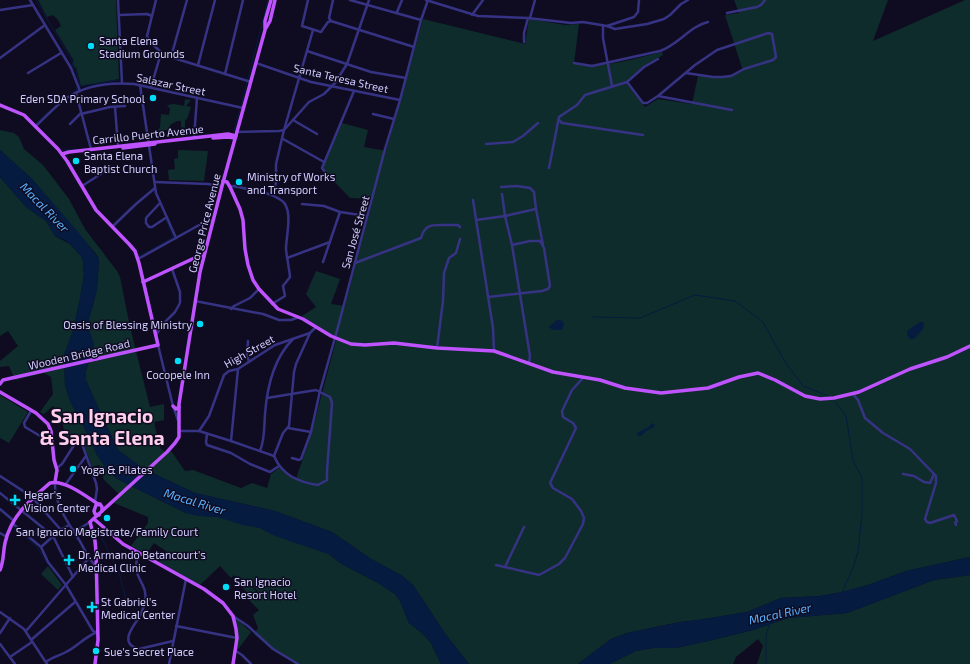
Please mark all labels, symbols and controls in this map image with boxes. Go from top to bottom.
place label: Santa Elena Stadium Grounds [99,34,185,60]
marker: Santa Elena Stadium Grounds [86,41,96,51]
street label: Santa Teresa Street [292,61,390,95]
street label: Salazar Street [135,70,207,98]
place label: Eden SDA Primary School [20,92,146,105]
marker: Eden SDA Primary School [148,93,158,103]
street label: Carrillo Puerto Avenue [92,122,204,146]
place label: Santa Elena Baptist Church [84,149,157,175]
marker: Santa Elena Baptist Church [71,156,81,166]
place label: Ministry of Works and Transport [247,170,336,196]
street label: George Price Avenue [185,172,223,274]
marker: Ministry of Works and Transport [234,177,244,187]
water label: Macal River [18,179,72,235]
street label: San José Street [338,194,372,270]
place label: Oasis of Blessing Ministry [63,318,192,331]
marker: Oasis of Blessing Ministry [195,319,205,329]
street label: High Street [222,332,276,370]
street label: Wooden Bridge Road [27,336,131,372]
marker: Cocopele Inn [173,356,183,366]
place label: Cocopele Inn [146,368,210,381]
district label: San Ignacio & Santa Elena [40,404,164,449]
place label: Yoga & Pilates [81,463,153,476]
marker: Yoga & Pilates [68,464,78,474]
water label: Macal River [162,485,228,517]
place label: Hegar's Vision Center [24,488,91,514]
marker: Hegar's Vision Center [9,494,21,506]
marker: San Ignacio Magistrate/Family Court [102,513,112,523]
place label: San Ignacio Magistrate/Family Court [16,525,198,538]
place label: Dr. Armando Betancourt's Medical Clinic [78,548,206,574]
marker: Dr. Armando Betancourt's Medical Clinic [63,554,75,566]
place label: San Ignacio Resort Hotel [234,575,297,601]
marker: San Ignacio Resort Hotel [221,582,231,592]
place label: St Gabriel's Medical Center [101,595,176,621]
water label: Macal River [747,599,813,626]
marker: St Gabriel's Medical Center [86,601,98,613]
place label: Sue's Secret Place [104,645,194,658]
marker: Sue's Secret Place [91,646,101,656]

